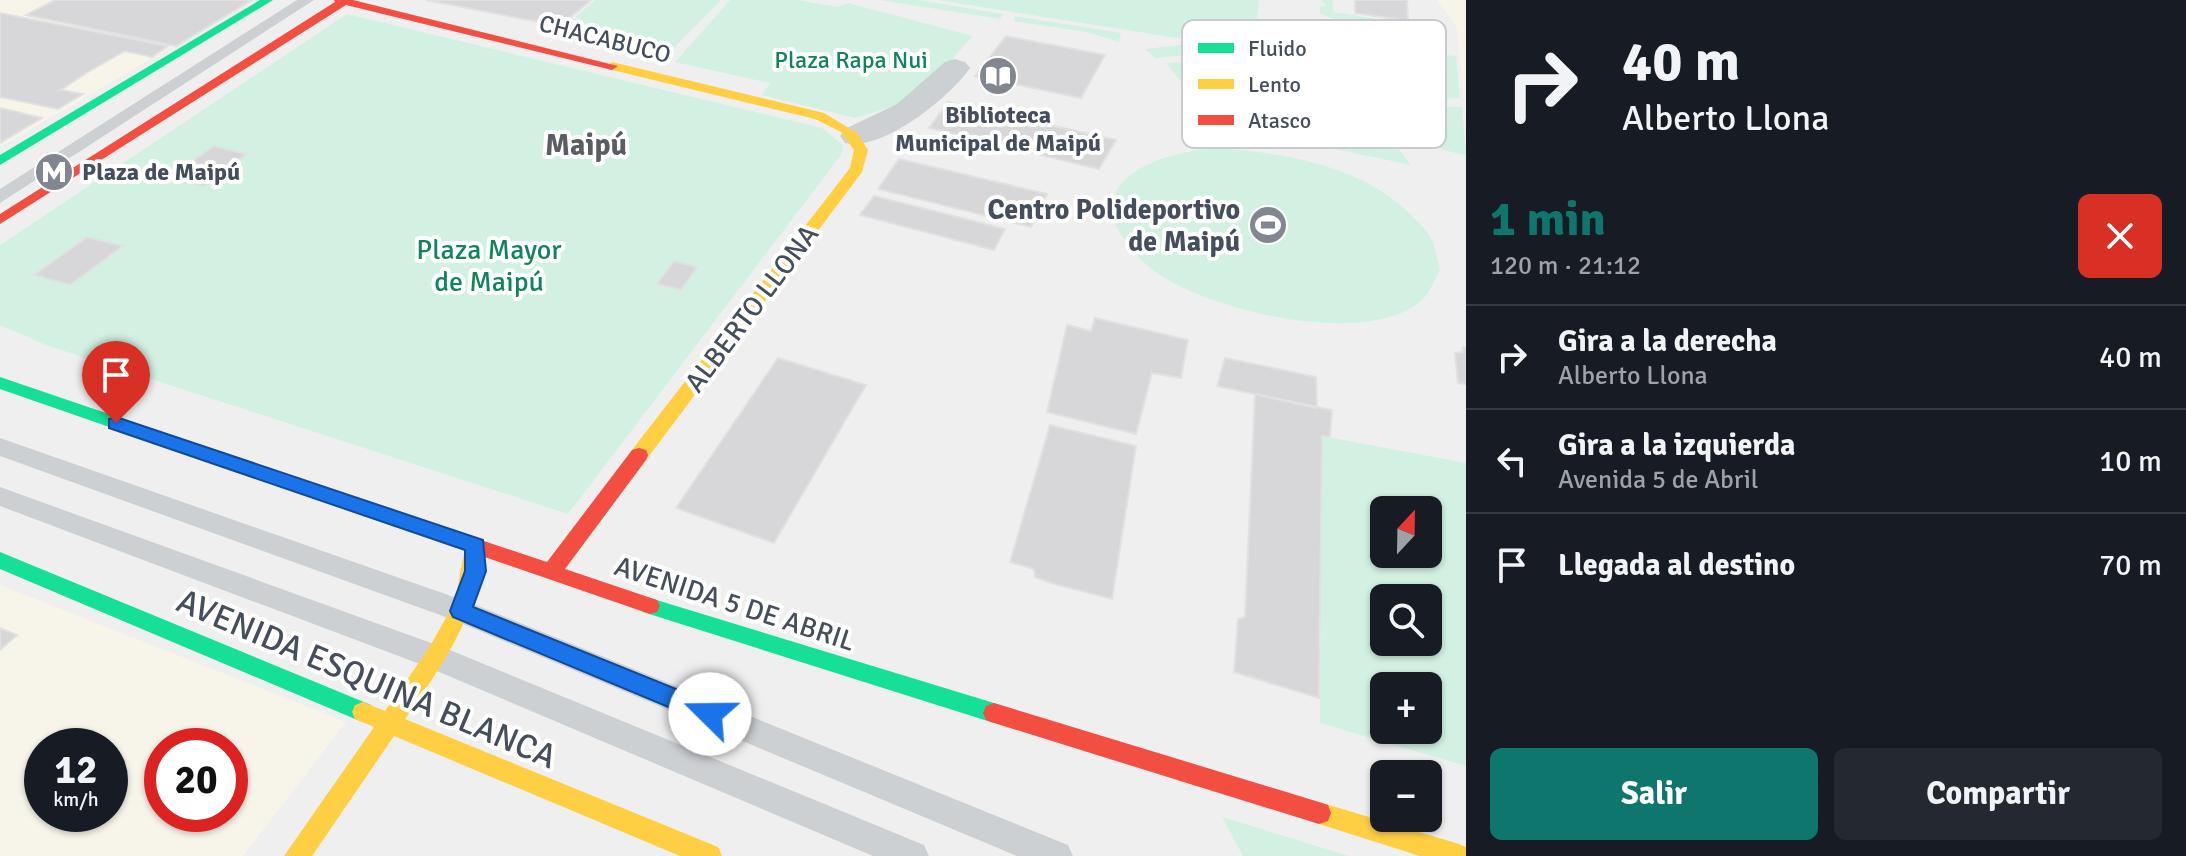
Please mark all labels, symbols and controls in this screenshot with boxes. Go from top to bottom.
street label: CHACABUCO [536,8,674,70]
legend [1182,20,1446,148]
text: 40 m [1622,27,1740,96]
icon: right [1490,32,1594,136]
text: Fluido [1248,35,1307,62]
park label: Plaza Rapa Nui [774,45,928,75]
library icon: Biblioteca Municipal de Maipú [977,55,1019,97]
text: Lento [1248,71,1301,98]
text: Alberto Llona [1622,96,1829,141]
place label: Biblioteca Municipal de Maipú [895,100,1101,158]
text: Atasco [1248,107,1311,134]
district label: Maipú [545,127,627,164]
metro station icon: Plaza de Maipú [33,151,75,193]
place label: Plaza de Maipú [82,157,240,187]
text: 1 min [1490,190,1606,249]
place label: Centro Polideportivo de Maipú [987,193,1240,259]
button: close [2078,194,2162,278]
sports icon: Centro Polideportivo de Maipú [1247,204,1289,246]
street label: ALBERTO LLONA [678,218,826,399]
park label: Plaza Mayor de Maipú [416,233,562,299]
text: 120 m · 21:12 [1490,250,1641,282]
text: Gira a la derecha [1558,323,1777,360]
icon: right [1490,335,1534,379]
text: 40 m [2099,339,2162,376]
pin [82,341,150,423]
icon: arrive [94,353,138,397]
text: Alberto Llona [1558,360,1708,392]
text: Gira a la izquierda [1558,427,1795,464]
icon: left [1490,439,1534,483]
text: 10 m [2099,443,2162,480]
text: Avenida 5 de Abril [1558,464,1758,496]
north arrow [1370,496,1442,568]
map controls [1370,496,1442,832]
icon: arrive [1490,543,1534,587]
text: Llegada al destino [1558,547,1795,584]
text: 70 m [2099,547,2162,584]
street label: AVENIDA 5 DE ABRIL [610,549,859,659]
street label: AVENIDA ESQUINA BLANCA [171,580,563,778]
button: search [1370,584,1442,656]
position arrow [668,672,752,756]
button: + [1370,672,1442,744]
speed limit sign: 20 [144,728,248,832]
text: 12 [54,745,98,795]
button: Salir [1490,748,1818,840]
button: Compartir [1834,748,2162,840]
button: − [1370,760,1442,832]
text: km/h [53,787,99,812]

